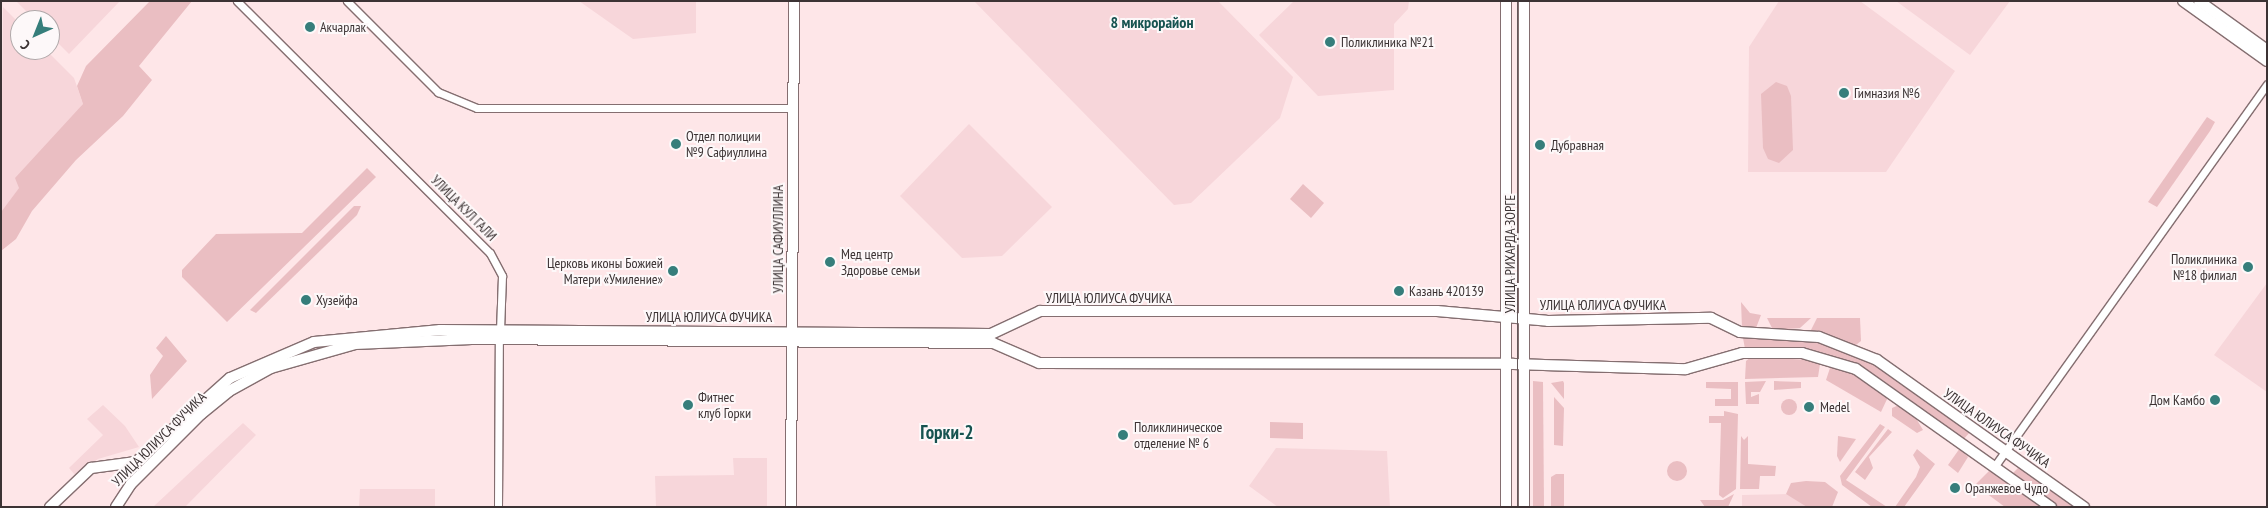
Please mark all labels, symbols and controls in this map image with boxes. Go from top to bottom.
north arrow [10,10,60,60]
district label: 8 микрорайон [1110,12,1194,32]
place label: Акчарлак [320,19,366,35]
marker: Акчарлак [304,21,316,33]
place label: Поликлиника №21 [1341,34,1434,50]
marker: Поликлиника №21 [1323,35,1337,49]
text: С [17,36,34,54]
place label: Гимназия №6 [1854,85,1920,101]
marker: Гимназия №6 [1838,87,1850,99]
place label: Отдел полиции №9 Сафиуллина [686,128,767,160]
place label: Дубравная [1551,137,1604,153]
marker: Отдел полиции №9 Сафиуллина [670,138,682,150]
marker: Дубравная [1533,138,1547,152]
street label: УЛИЦА КУЛ ГАЛИ [428,172,500,244]
street label: УЛИЦА САФИУЛЛИНА [770,185,786,293]
street label: УЛИЦА РИХАРДА ЗОРГЕ [1502,194,1518,314]
place label: Мед центр Здоровье семьи [841,246,920,278]
place label: Поликлиника №18 филиал [2171,251,2237,284]
place label: Церковь иконы Божией Матери «Умиление» [547,255,663,288]
marker: Мед центр Здоровье семьи [823,255,837,269]
marker: Поликлиника №18 филиал [2241,260,2255,274]
marker: Церковь иконы Божией Матери «Умиление» [667,265,679,277]
place label: Казань 420139 [1409,283,1484,299]
marker: Казань 420139 [1393,285,1405,297]
street label: УЛИЦА ЮЛИУСА ФУЧИКА [1045,290,1173,306]
place label: Хузейфа [316,292,358,308]
marker: Хузейфа [300,294,312,306]
street label: УЛИЦА ЮЛИУСА ФУЧИКА [1539,297,1667,313]
street label: УЛИЦА ЮЛИУСА ФУЧИКА [645,309,773,325]
street label: УЛИЦА ЮЛИУСА ФУЧИКА [1940,385,2054,471]
street label: УЛИЦА ЮЛИУСА ФУЧИКА [108,388,210,490]
place label: Фитнес клуб Горки [698,389,751,422]
place label: Дом Камбо [2149,392,2205,408]
marker: Дом Камбо [2209,394,2221,406]
marker: Фитнес клуб Горки [682,399,694,411]
place label: Medel [1820,399,1850,415]
marker: Medel [1802,400,1816,414]
place label: Поликлиническое отделение № 6 [1134,419,1222,452]
district label: Горки-2 [920,422,974,444]
marker: Поликлиническое отделение № 6 [1116,428,1130,442]
place label: Оранжевое Чудо [1965,480,2048,496]
marker: Оранжевое Чудо [1949,482,1961,494]

